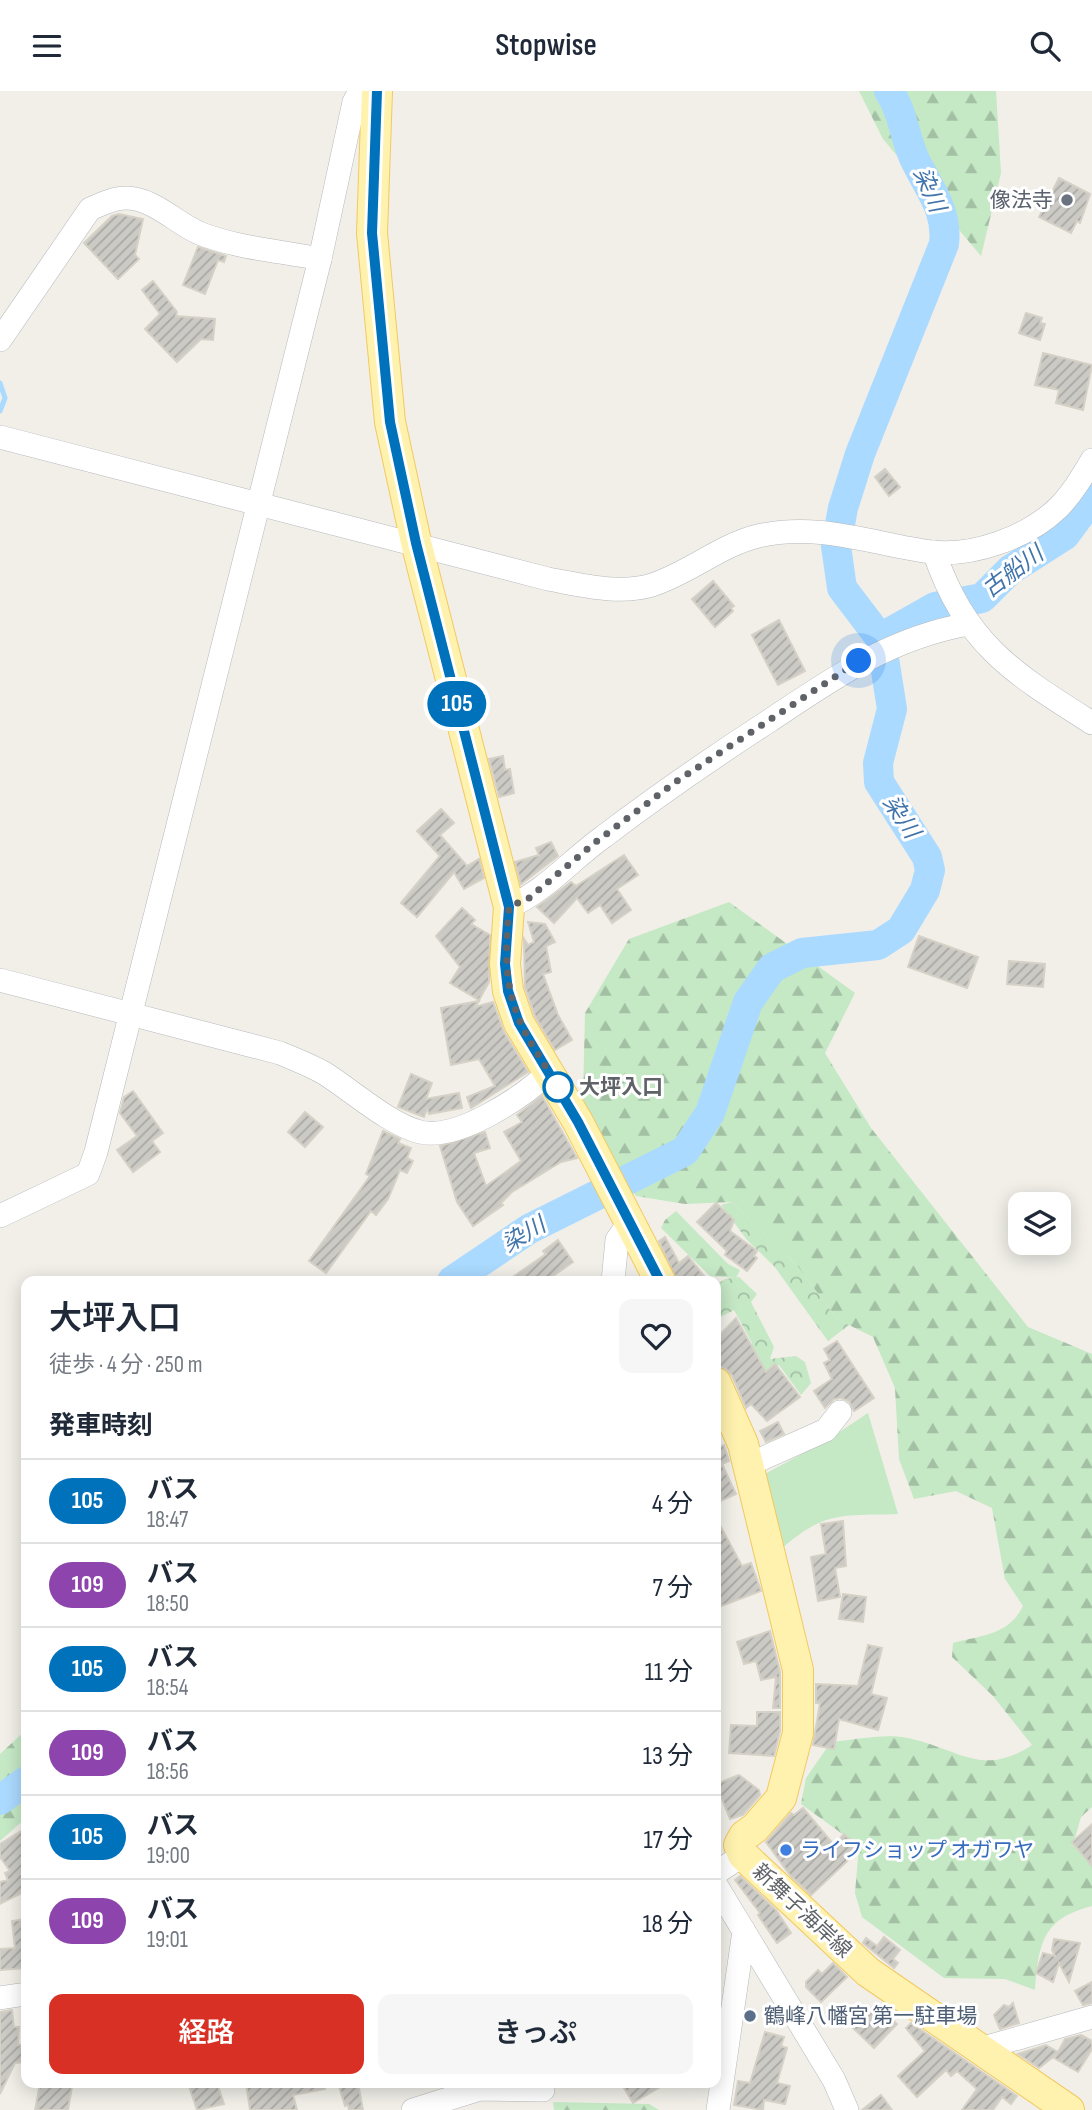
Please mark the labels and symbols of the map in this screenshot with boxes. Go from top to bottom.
water label: 染川 [907,163,952,219]
place label: 像法寺 [990,188,1053,213]
marker: 像法寺 [1059,192,1075,208]
water label: 古船川 [977,538,1051,604]
your location [841,643,876,678]
line badge: 105 [417,681,497,727]
water label: 染川 [877,790,927,846]
marker: 大坪入口 [543,1072,573,1102]
place label: 大坪入口 [579,1075,663,1100]
water label: 染川 [497,1210,553,1259]
place label: ライフショップ オガワヤ [800,1838,1034,1863]
marker: ライフショップ オガワヤ [778,1842,794,1858]
street label: 新舞子海岸線 [747,1859,857,1963]
place label: 鶴峰八幡宮 第一駐車場 [764,2004,977,2029]
marker: 鶴峰八幡宮 第一駐車場 [742,2008,758,2024]

